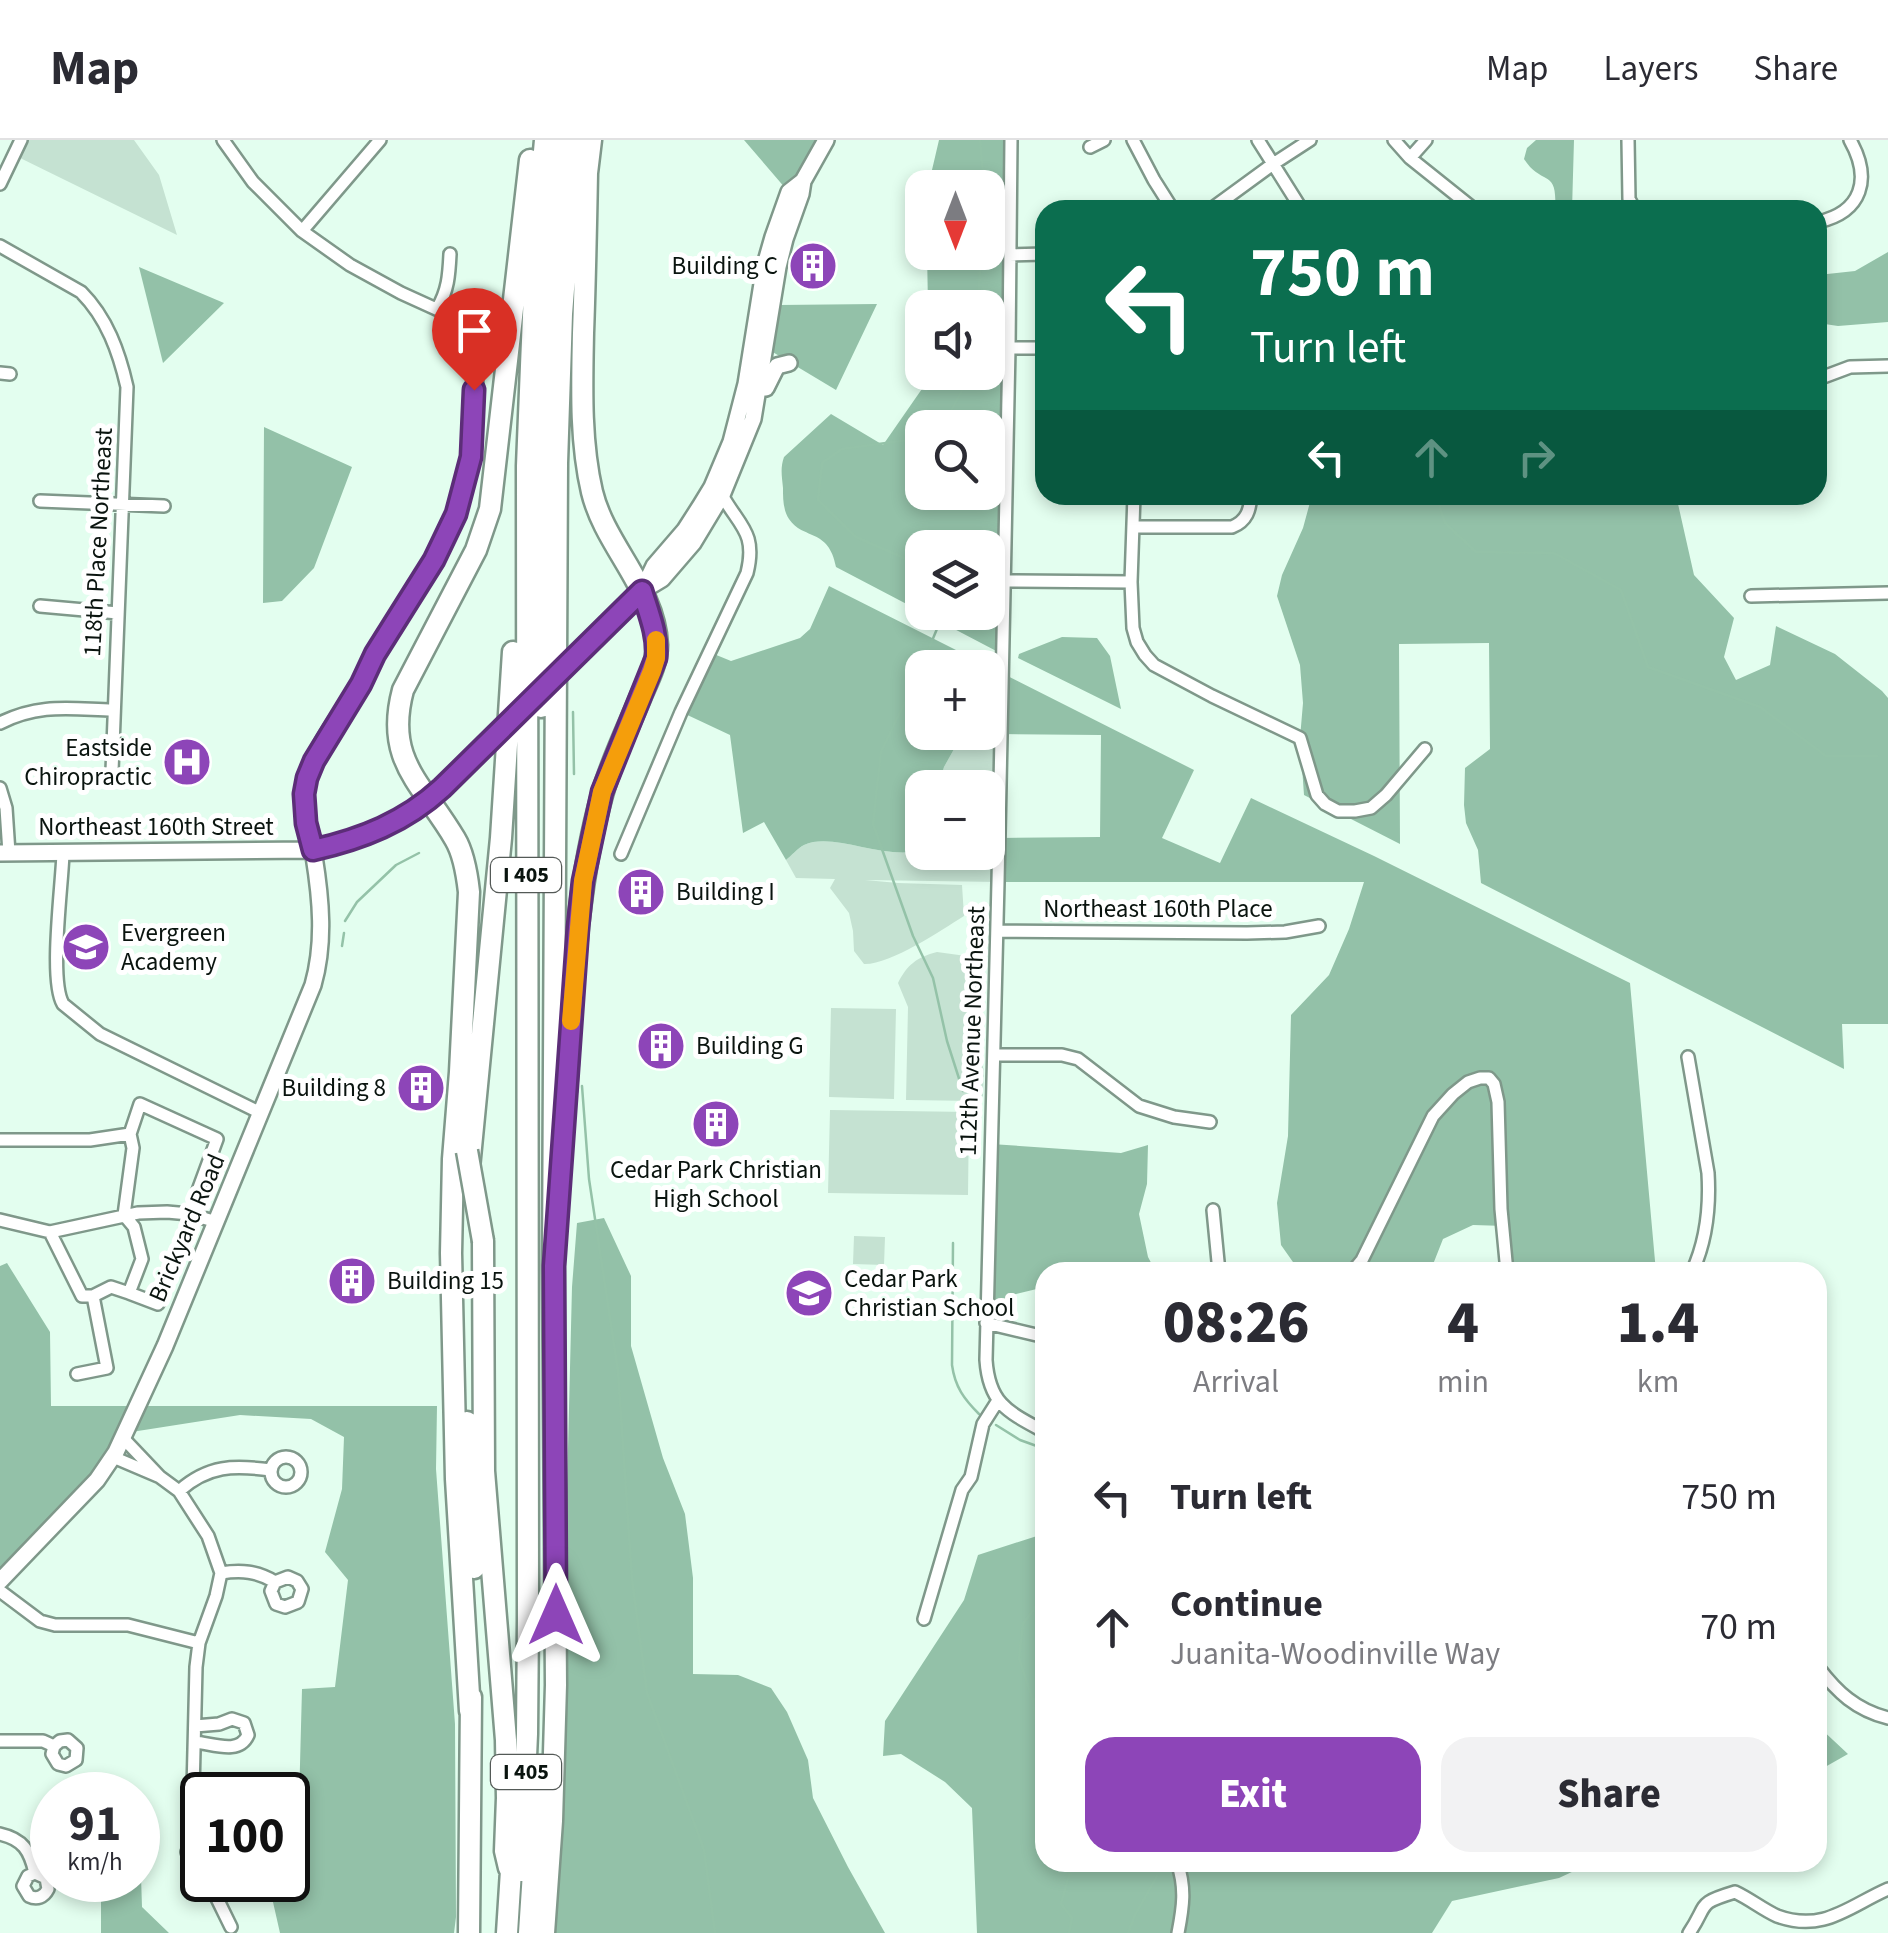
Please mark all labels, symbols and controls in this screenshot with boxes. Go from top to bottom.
text: Map [50,35,139,103]
text: Map [1486,44,1549,94]
text: Layers [1604,44,1698,94]
text: Share [1753,44,1838,94]
north arrow [905,170,1005,270]
map controls [905,170,1005,870]
text: 750 m [1250,223,1435,323]
building icon: Building C [787,240,839,292]
icon: left [1085,240,1215,370]
place label: Building C [672,248,778,284]
pin [432,288,517,391]
button: sound [905,290,1005,390]
icon: arrive [447,303,502,358]
text: Turn left [1250,316,1406,380]
button: search [905,410,1005,510]
street label: 118th Place Northeast [74,426,122,657]
icon: left [1299,430,1354,485]
icon: ahead [1404,430,1459,485]
icon: right [1509,430,1564,485]
button: layers [905,530,1005,630]
button: + [905,650,1005,750]
place label: Eastside Chiropractic [24,730,152,795]
hospital icon: Eastside Chiropractic [161,736,213,788]
button: − [905,770,1005,870]
street label: Northeast 160th Street [38,809,274,845]
road number: I 405 [491,858,561,892]
building icon: Building I [615,866,667,918]
place label: Building I [676,874,775,910]
street label: Northeast 160th Place [1043,891,1273,927]
street label: 112th Avenue Northeast [950,905,994,1157]
place label: Evergreen Academy [121,915,226,980]
school or university icon: Evergreen Academy [60,921,112,973]
building icon: Building G [635,1020,687,1072]
place label: Building G [696,1028,804,1064]
building icon: Building 8 [395,1062,447,1114]
place label: Building 8 [281,1070,386,1106]
building icon: Cedar Park Christian High School [690,1098,742,1150]
street label: Brickyard Road [140,1148,234,1308]
place label: Cedar Park Christian High School [610,1152,822,1217]
building icon: Building 15 [326,1255,378,1307]
place label: Cedar Park Christian School [844,1261,1014,1326]
place label: Building 15 [387,1263,504,1299]
school or university icon: Cedar Park Christian School [783,1267,835,1319]
text: 08:26 [1163,1281,1309,1366]
text: 4 [1447,1281,1479,1366]
text: 1.4 [1617,1281,1699,1366]
text: Arrival [1193,1359,1279,1405]
text: min [1437,1359,1489,1405]
text: km [1637,1359,1679,1405]
icon: left [1085,1470,1140,1525]
text: Turn left [1170,1470,1312,1524]
text: 750 m [1681,1470,1777,1524]
position arrow [504,1563,608,1667]
text: Continue [1170,1577,1323,1631]
icon: ahead [1085,1600,1140,1655]
text: 70 m [1700,1600,1777,1654]
text: Juanita-Woodinville Way [1170,1631,1500,1677]
button: Exit [1085,1737,1421,1852]
button: Share [1441,1737,1777,1852]
road number: I 405 [491,1755,561,1789]
speed limit sign: 100 [180,1772,310,1902]
text: 91 [69,1789,121,1860]
text: km/h [67,1844,123,1880]

